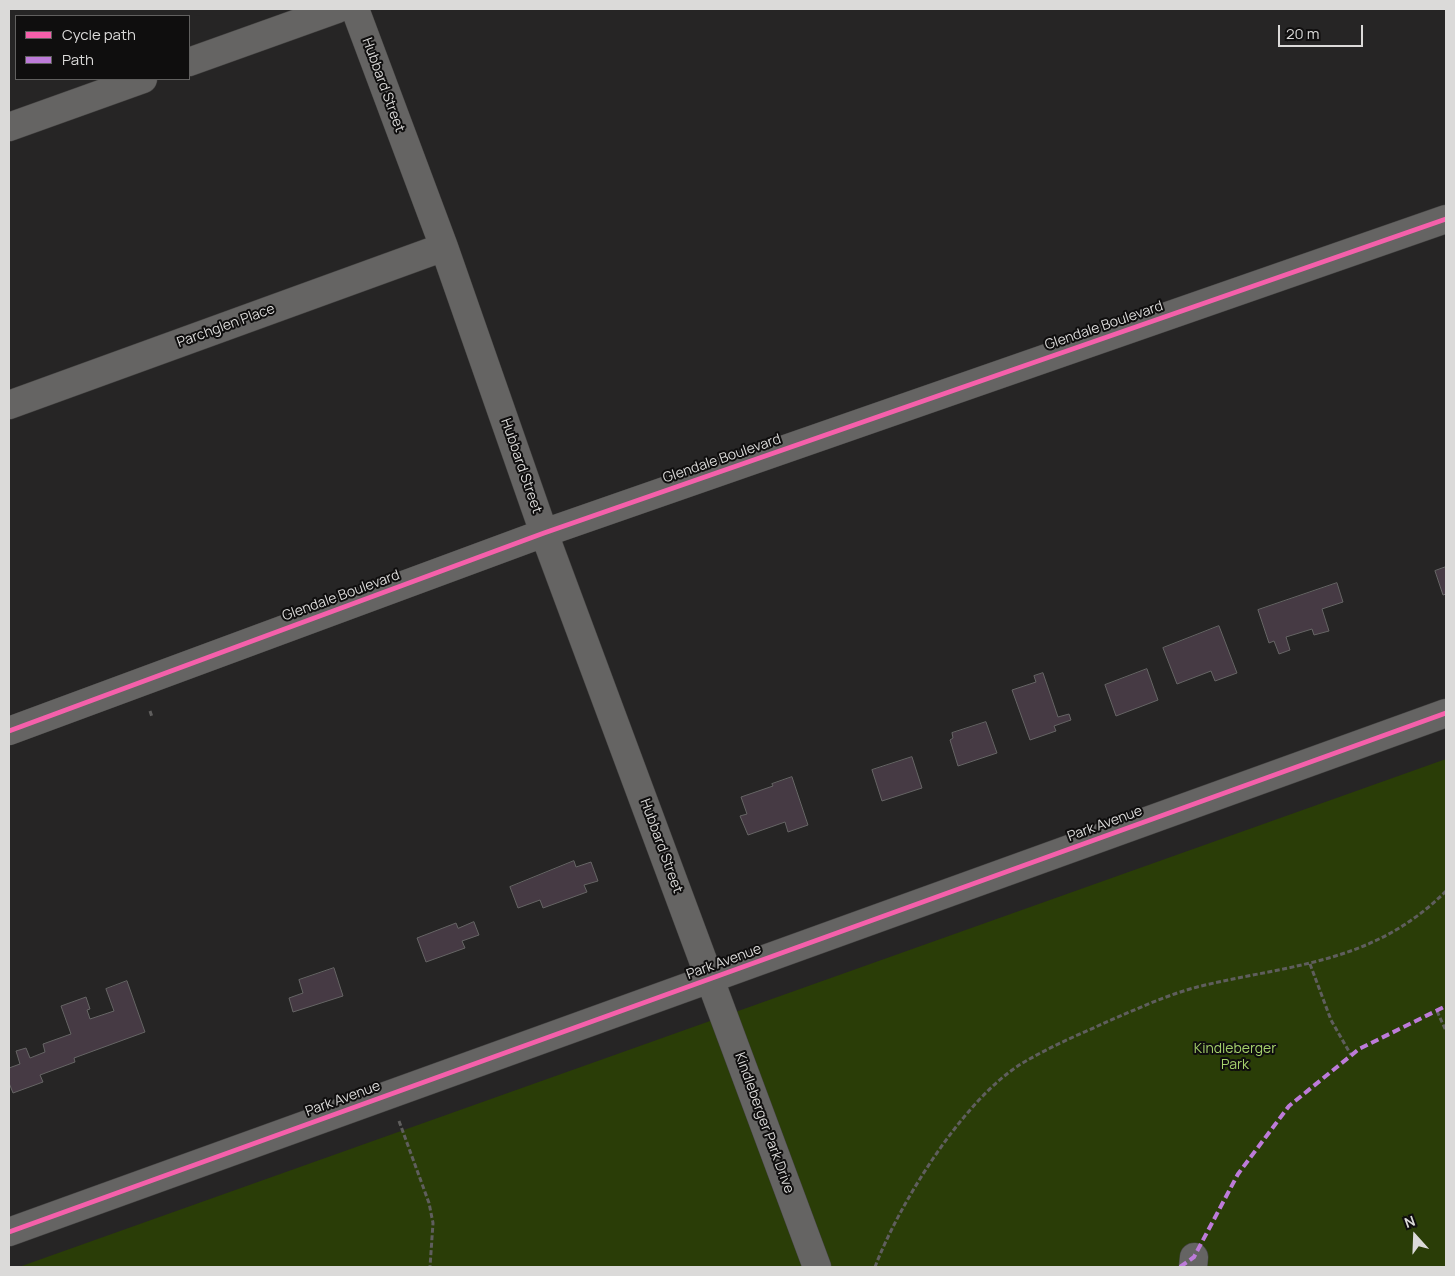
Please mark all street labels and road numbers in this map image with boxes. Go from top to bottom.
street label: Hubbard Street [358,35,408,135]
street label: Glendale Boulevard [1043,298,1165,354]
street label: Parchglen Place [175,301,277,351]
street label: Hubbard Street [497,416,545,516]
street label: Glendale Boulevard [661,431,783,487]
street label: Glendale Boulevard [280,567,402,625]
street label: Hubbard Street [636,796,686,896]
street label: Park Avenue [1065,803,1145,845]
street label: Park Avenue [684,941,764,983]
street label: Kindleberger Park Drive [731,1050,797,1196]
street label: Park Avenue [303,1078,383,1120]

